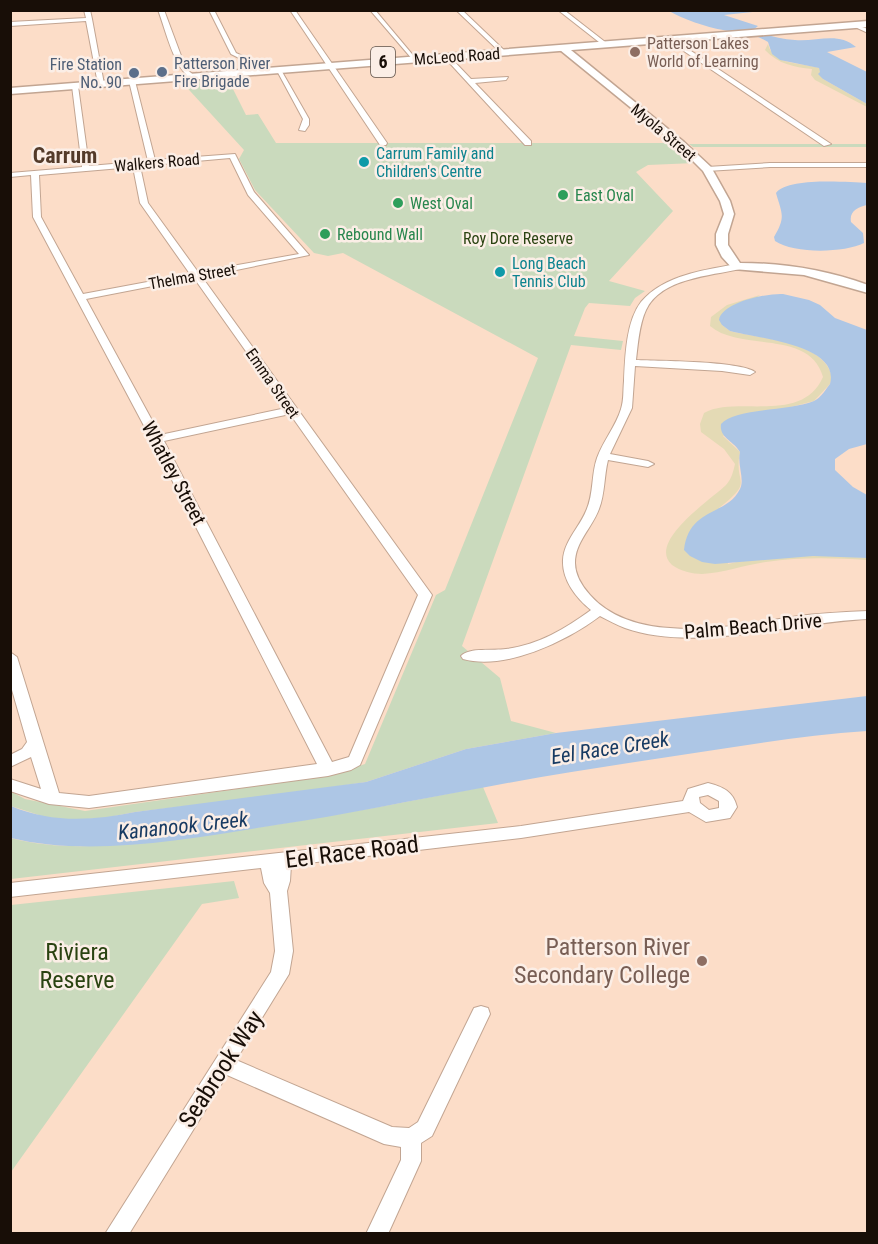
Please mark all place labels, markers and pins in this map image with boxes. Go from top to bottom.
place label: Patterson Lakes World of Learning [647,34,759,71]
marker: Patterson Lakes World of Learning [628,45,642,59]
place label: Patterson River Fire Brigade [174,54,270,91]
place label: Fire Station No. 90 [50,55,122,92]
marker: Patterson River Fire Brigade [155,65,169,79]
marker: Fire Station No. 90 [127,66,141,80]
place label: Carrum Family and Children's Centre [376,144,494,181]
marker: Carrum Family and Children's Centre [357,155,371,169]
place label: East Oval [575,186,634,205]
marker: East Oval [556,188,570,202]
place label: West Oval [410,194,473,213]
marker: West Oval [391,196,405,210]
place label: Rebound Wall [337,225,423,244]
marker: Rebound Wall [318,227,332,241]
place label: Long Beach Tennis Club [512,254,586,291]
marker: Long Beach Tennis Club [493,265,507,279]
place label: Patterson River Secondary College [514,933,690,989]
marker: Patterson River Secondary College [695,954,709,968]

